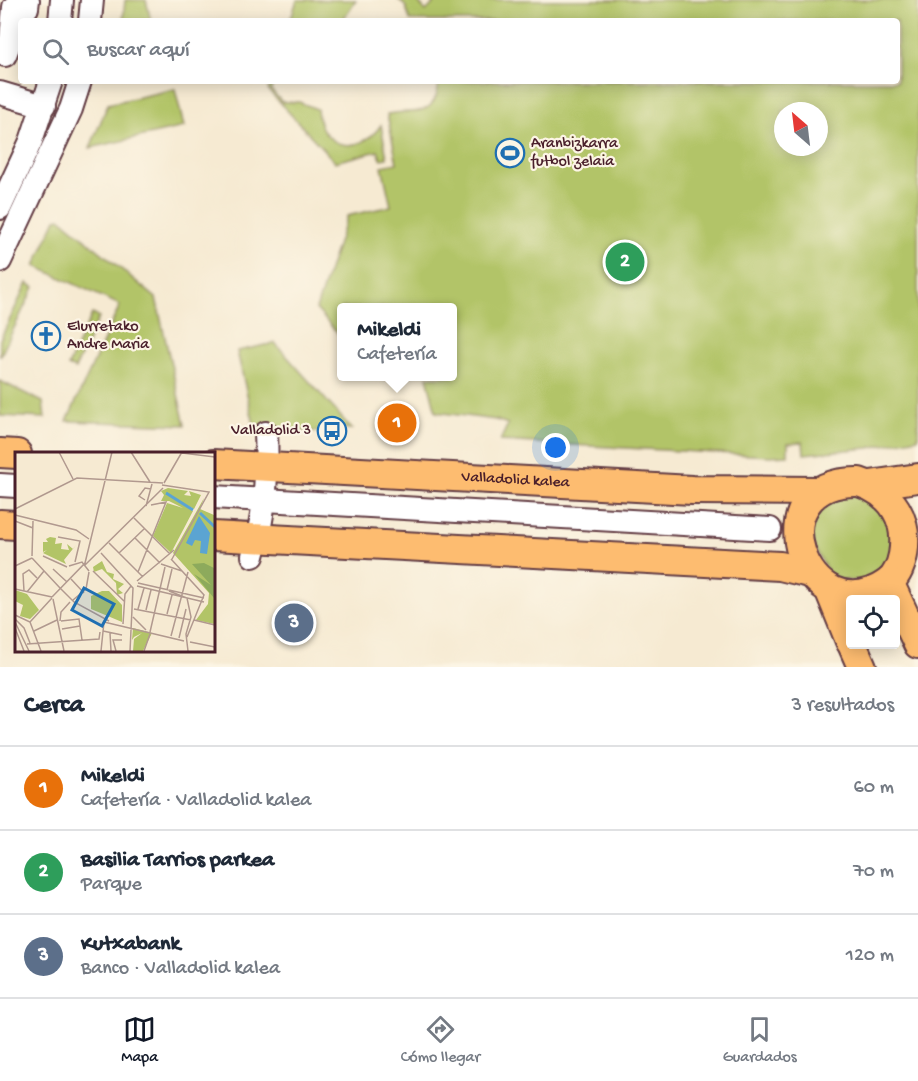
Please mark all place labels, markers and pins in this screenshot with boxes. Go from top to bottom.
place label: Aranbizkarra futbol zelaia [530,135,619,172]
sports icon: Aranbizkarra futbol zelaia [494,137,526,169]
pin: 2 [606,240,644,284]
place label: Elurretako Andre Maria [67,318,150,355]
church icon: Elurretako Andre Maria [30,320,62,352]
pin: 1 [378,400,416,446]
bus stop icon: Valladolid 3 [316,415,348,447]
place label: Valladolid 3 [230,422,311,441]
pin: 3 [274,600,314,646]

